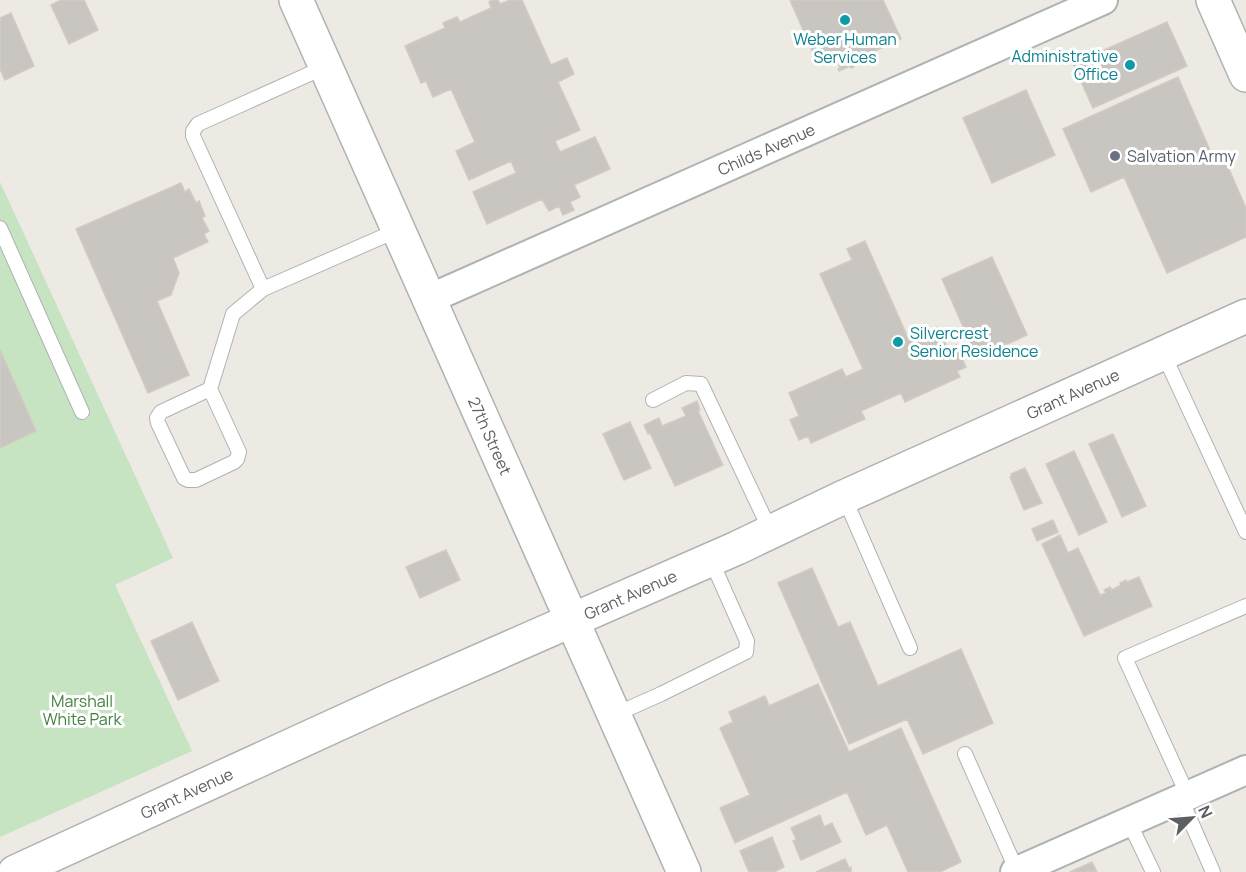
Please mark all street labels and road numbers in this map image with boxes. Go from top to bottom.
street label: Childs Avenue [714,118,818,181]
street label: Grant Avenue [1023,363,1123,424]
street label: 27th Street [463,393,517,478]
street label: Grant Avenue [580,565,680,625]
street label: Grant Avenue [137,763,237,824]

